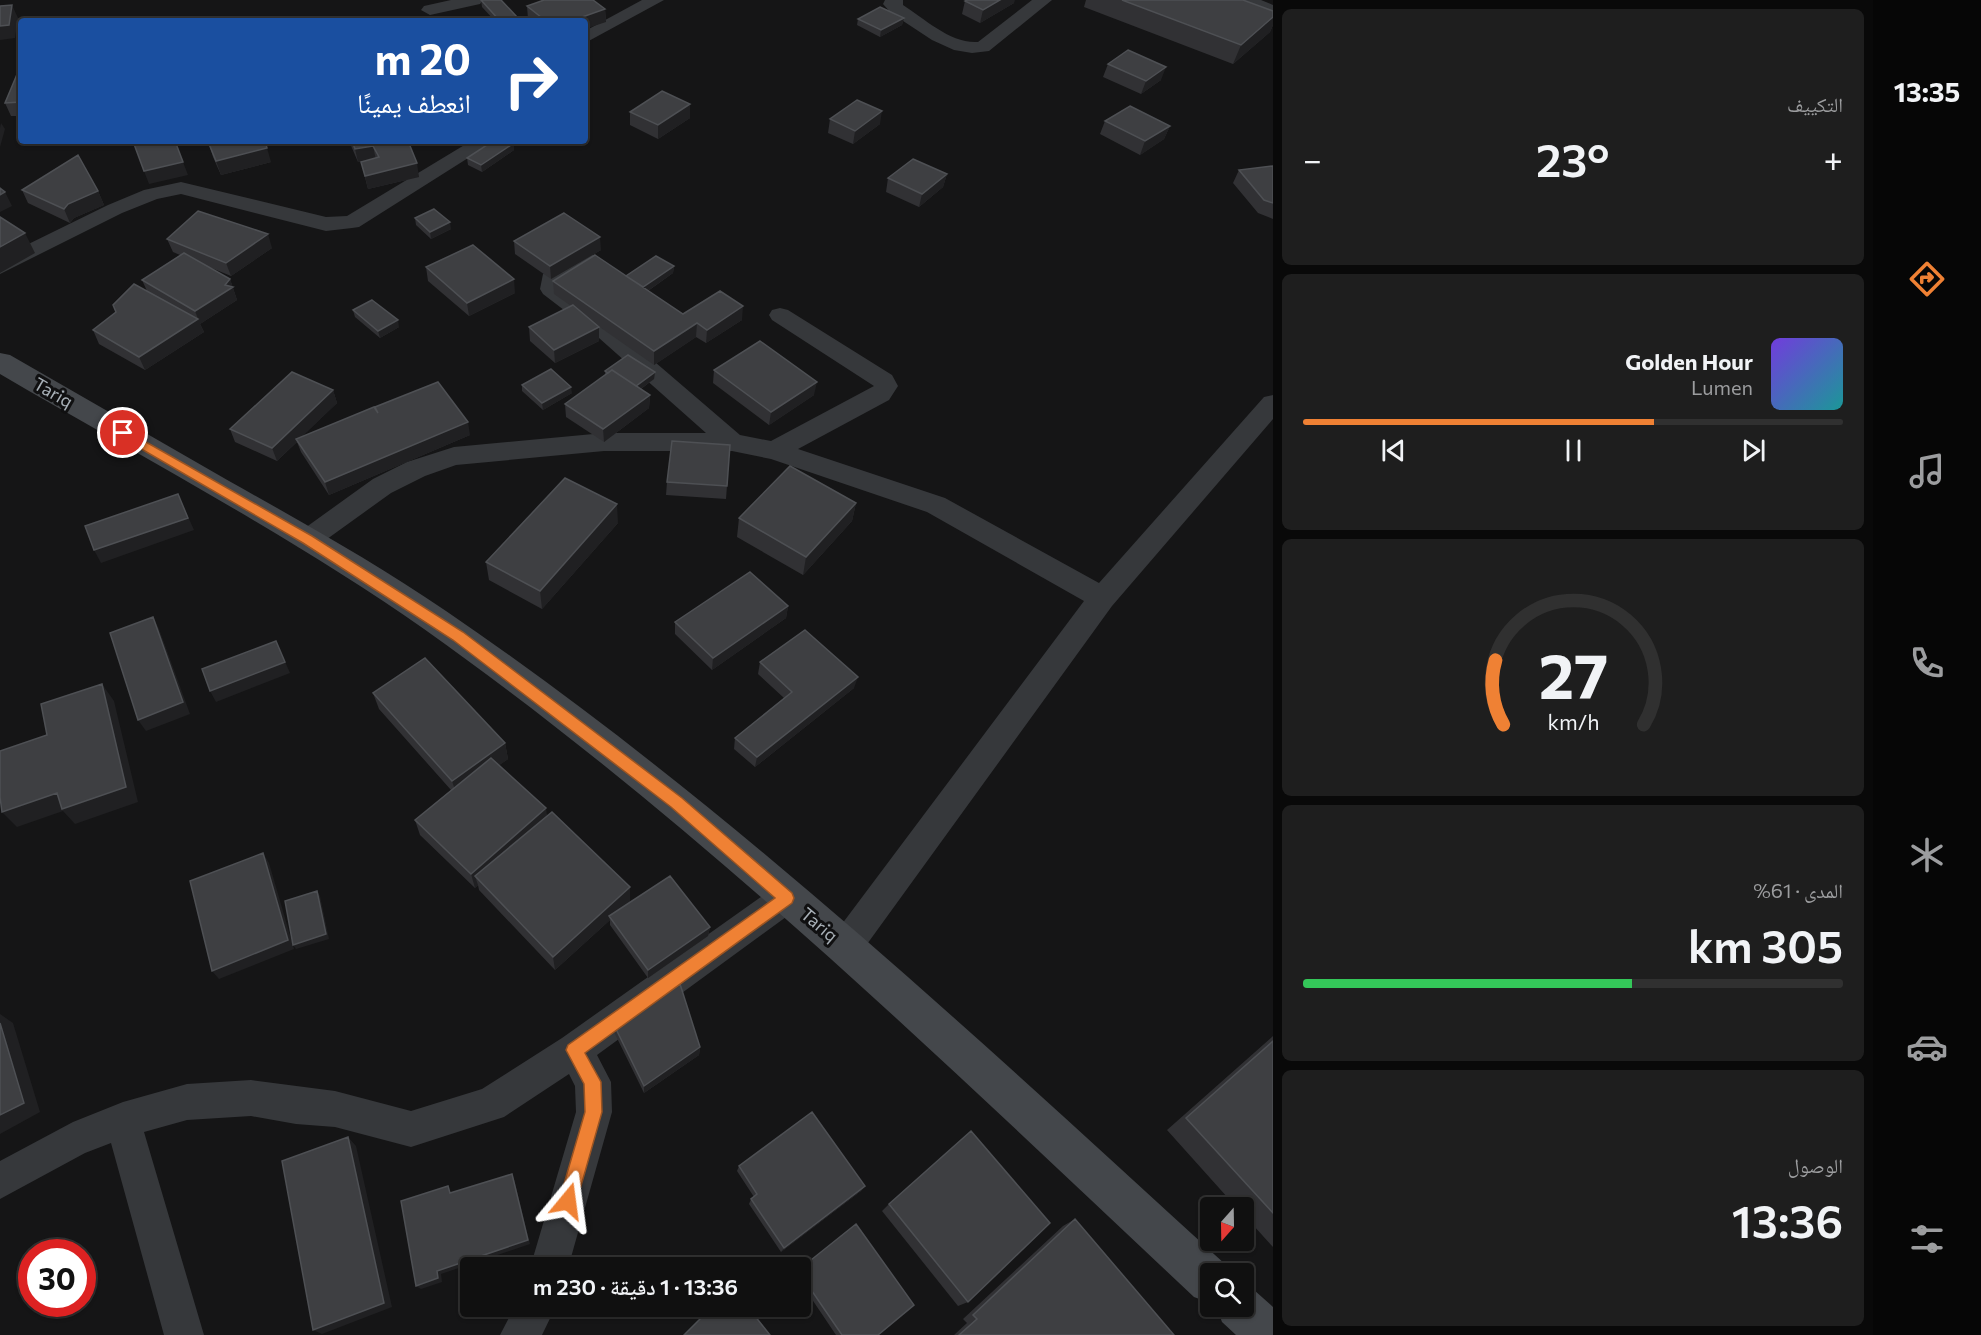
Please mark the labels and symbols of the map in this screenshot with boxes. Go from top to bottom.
street label: Tariq [30,372,77,412]
pin [97,407,148,458]
street label: Tariq [797,902,843,946]
position arrow [536,1169,600,1233]
north arrow [1200,1197,1254,1251]
speed limit sign: 30 [18,1239,96,1317]

